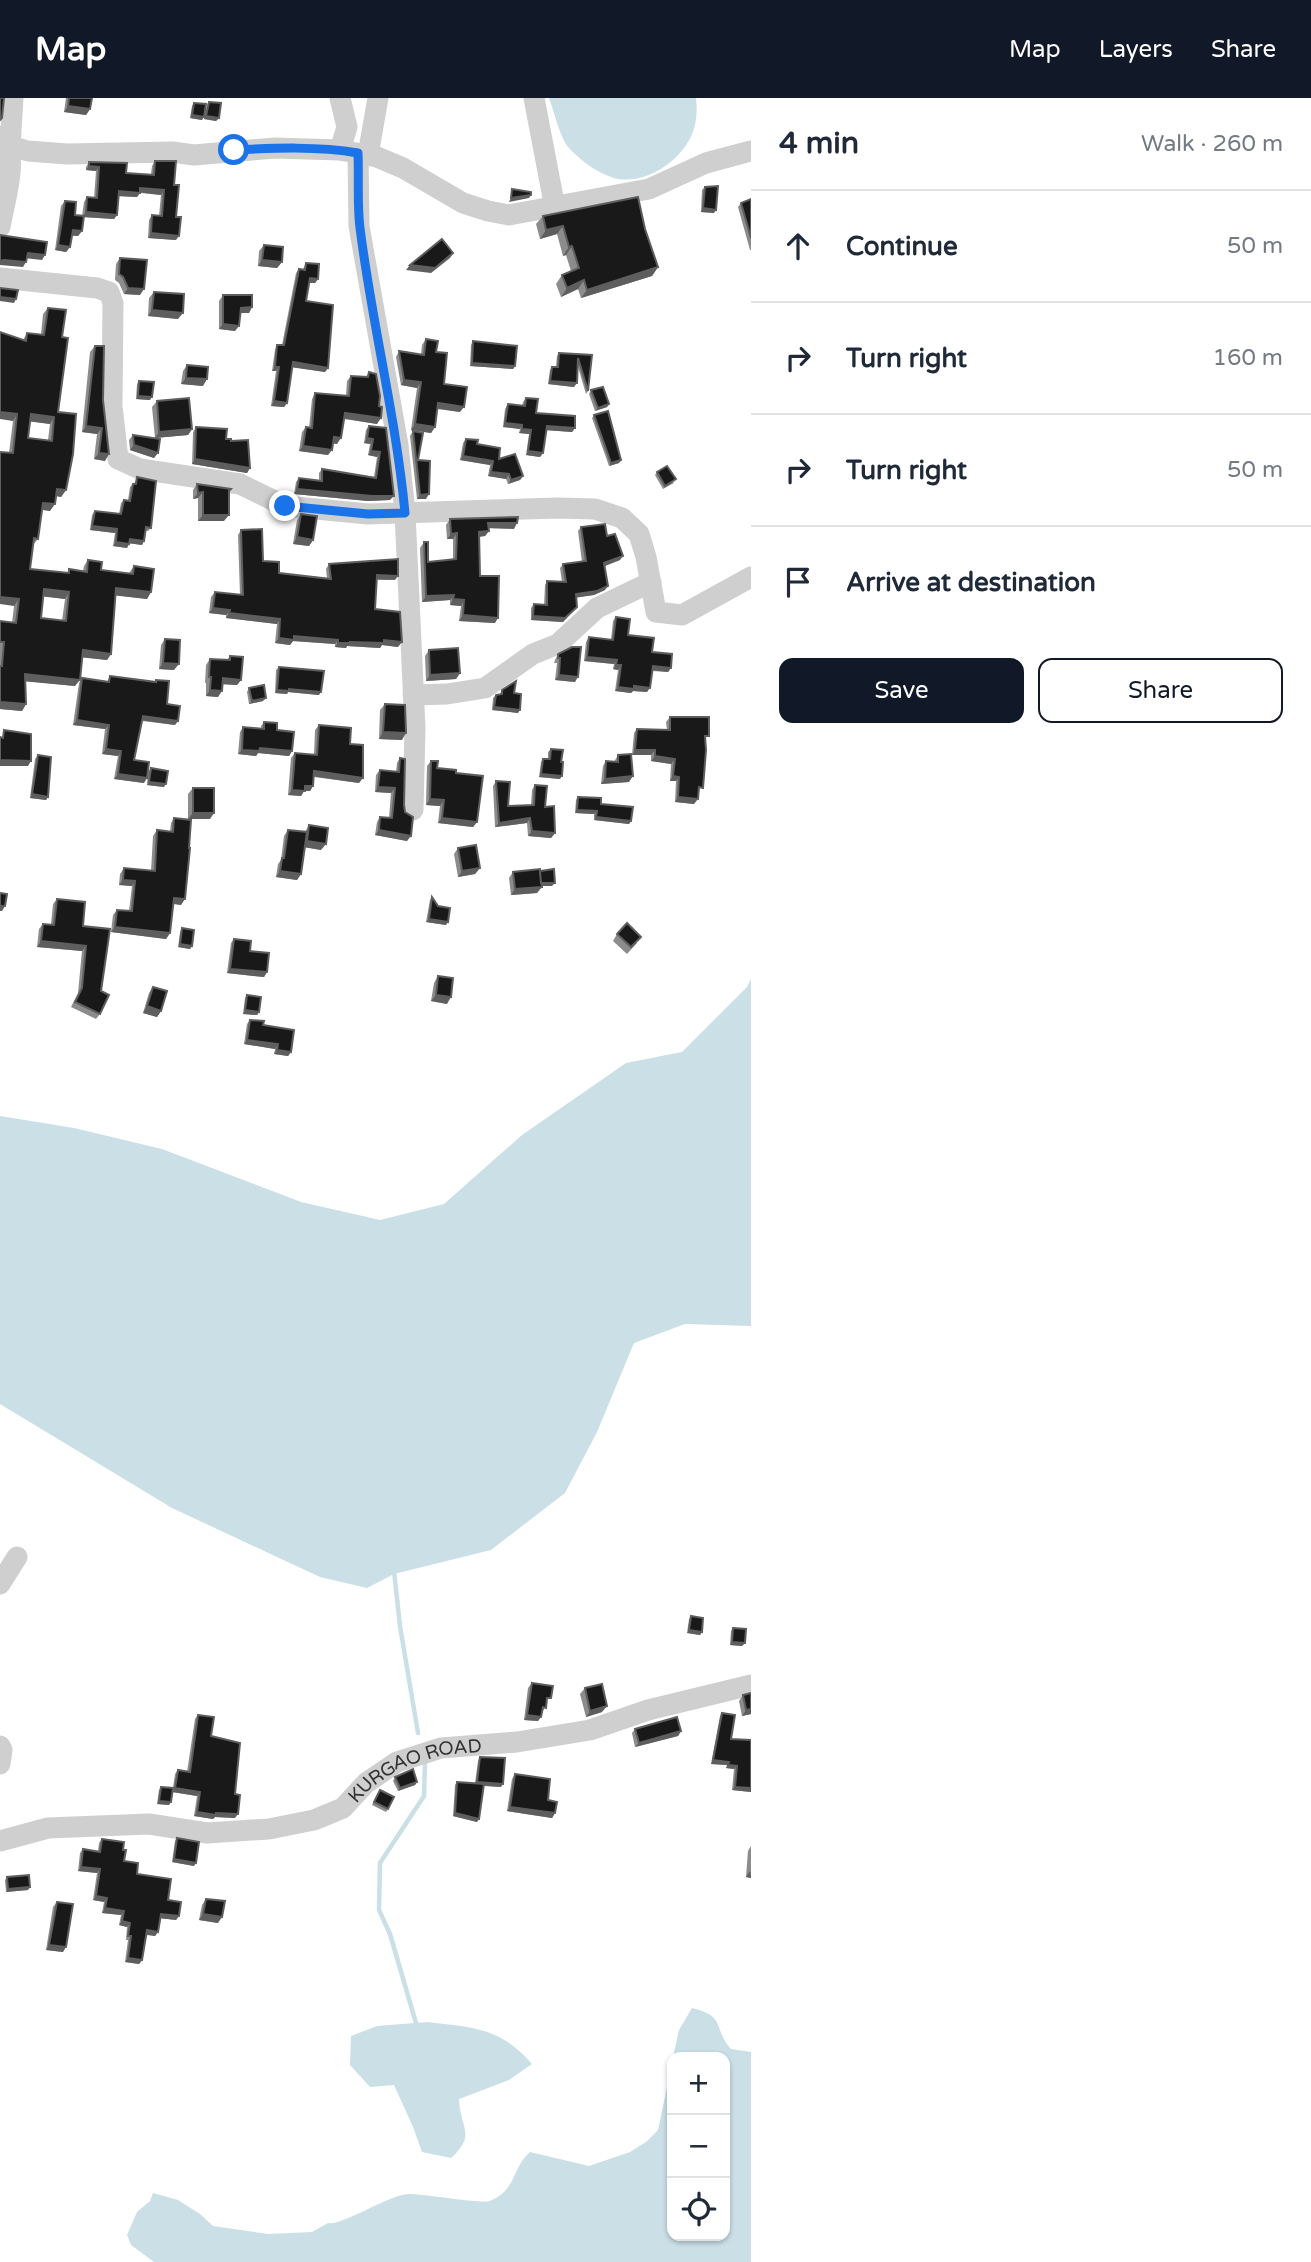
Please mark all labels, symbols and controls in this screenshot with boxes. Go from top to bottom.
text: Map [35,30,106,69]
text: Map [1009,35,1061,64]
text: Layers [1099,35,1173,64]
text: Share [1211,35,1276,64]
text: 4 min [779,125,859,162]
text: Walk · 260 m [1141,130,1283,158]
route start [218,134,249,165]
icon: ahead [779,227,817,265]
text: Continue [846,231,958,262]
text: 50 m [1227,232,1283,260]
icon: right [779,339,817,377]
text: Turn right [846,343,967,374]
text: 160 m [1213,344,1283,372]
icon: right [779,451,817,489]
text: Turn right [846,455,967,486]
text: 50 m [1227,456,1283,484]
route end [269,490,300,521]
icon: arrive [779,563,817,601]
text: Arrive at destination [846,567,1096,598]
button: Save [779,658,1024,723]
button: Share [1038,658,1283,723]
street label: KURGAO ROAD [344,1735,483,1807]
map controls [667,2052,730,2241]
button: + [667,2052,730,2115]
button: − [667,2115,730,2178]
button: locate [667,2178,730,2241]

